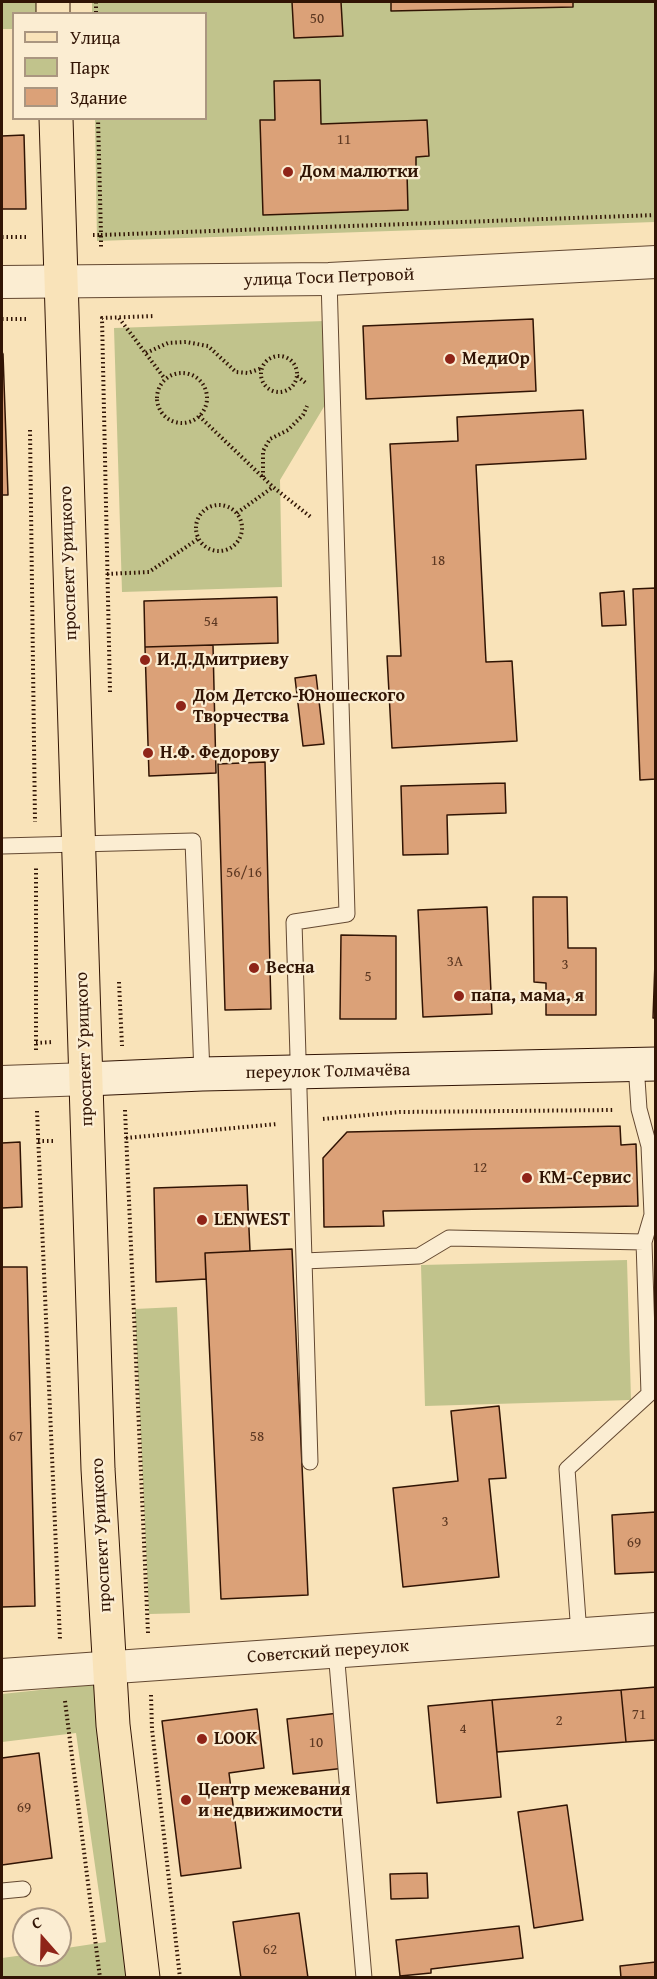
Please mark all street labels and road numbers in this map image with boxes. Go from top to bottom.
street label: улица Тоси Петровой [243,264,415,292]
street label: проспект Урицкого [56,485,82,641]
street label: проспект Урицкого [72,971,98,1127]
street label: переулок Толмачёва [246,1060,410,1084]
street label: проспект Урицкого [87,1457,117,1613]
street label: Советский переулок [246,1636,410,1668]

